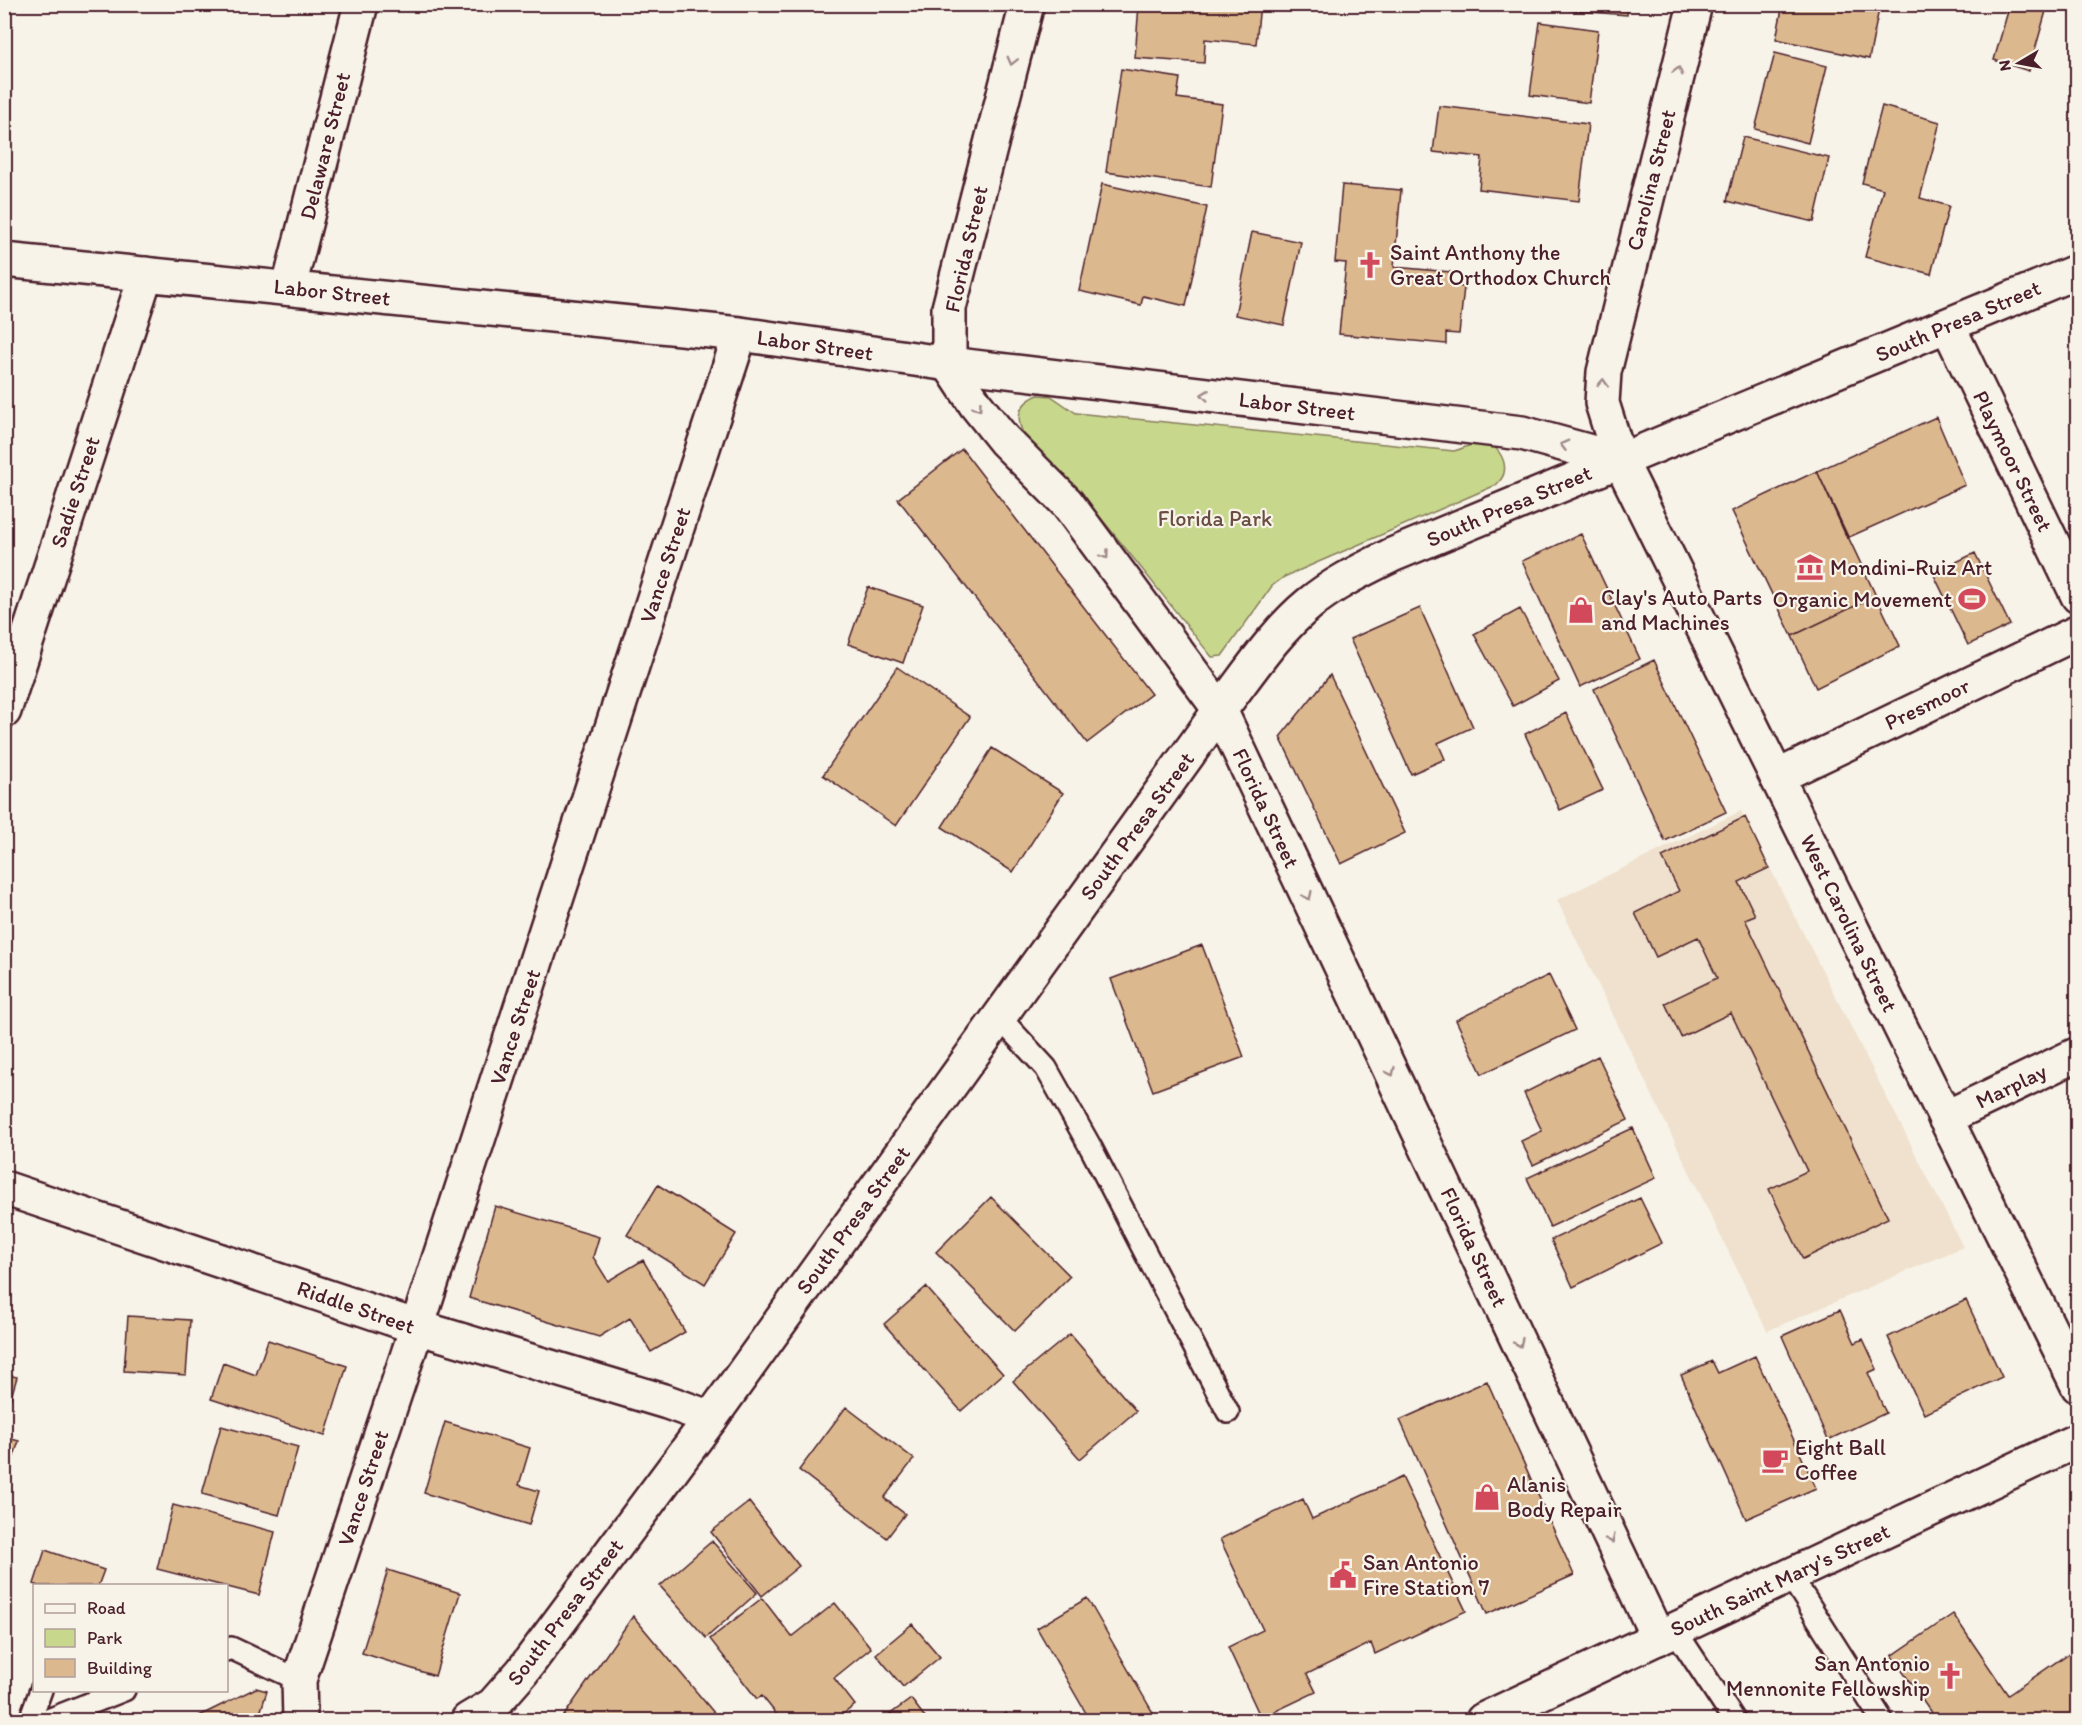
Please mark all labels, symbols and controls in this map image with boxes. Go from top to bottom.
north arrow [1989,33,2049,93]
one-way arrow [1007,55,1019,66]
text: N [1994,59,2015,72]
one-way arrow [1671,67,1684,77]
street label: Delaware Street [294,69,356,223]
street label: Carolina Street [1620,107,1682,253]
street label: Florida Street [938,183,994,315]
place label: Saint Anthony the Great Orthodox Church [1390,239,1611,291]
church icon: Saint Anthony the Great Orthodox Church [1355,250,1385,280]
street label: Labor Street [272,272,392,312]
street label: South Presa Street [1871,274,2045,368]
street label: Labor Street [755,323,875,367]
one-way arrow [1597,379,1609,388]
street label: Labor Street [1237,385,1357,427]
street label: Playmoor Street [1967,386,2059,536]
one-way arrow [1200,389,1209,402]
one-way arrow [971,401,982,412]
street label: Sadie Street [44,433,106,551]
one-way arrow [1559,439,1569,452]
street label: South Presa Street [1422,459,1596,553]
street label: Vance Street [634,504,696,626]
park label: Florida Park [1158,505,1272,532]
one-way arrow [1098,548,1109,559]
museum icon: Mondini-Ruiz Art [1795,552,1825,582]
place label: Mondini-Ruiz Art [1830,554,1992,581]
place label: Clay's Auto Parts and Machines [1601,584,1762,636]
sports icon: Organic Movement [1957,584,1987,614]
place label: Organic Movement [1773,586,1952,613]
shop icon: Clay's Auto Parts and Machines [1566,595,1596,625]
street label: Presmoor [1880,672,1974,736]
street label: Florida Street [1226,744,1306,872]
street label: South Presa Street [1074,747,1200,905]
street label: West Carolina Street [1794,830,1904,1016]
one-way arrow [1300,889,1312,900]
street label: Vance Street [484,966,546,1088]
street label: Marplay [1971,1057,2052,1115]
one-way arrow [1384,1066,1396,1077]
street label: South Presa Street [790,1141,916,1299]
street label: Florida Street [1434,1183,1514,1311]
street label: Riddle Street [294,1274,418,1340]
one-way arrow [1512,1337,1524,1348]
street label: Vance Street [332,1427,394,1549]
place label: Eight Ball Coffee [1795,1434,1886,1486]
cafe icon: Eight Ball Coffee [1760,1445,1790,1475]
place label: Alanis Body Repair [1507,1471,1622,1523]
shop icon: Alanis Body Repair [1472,1482,1502,1512]
street label: South Saint Mary's Street [1666,1517,1894,1643]
one-way arrow [1604,1532,1616,1543]
street label: South Presa Street [501,1533,629,1691]
place label: San Antonio Fire Station 7 [1363,1549,1490,1601]
public building icon: San Antonio Fire Station 7 [1328,1560,1358,1590]
legend [33,1584,228,1692]
text: Road [87,1597,126,1619]
text: Park [87,1627,122,1649]
place label: San Antonio Mennonite Fellowship [1726,1650,1930,1702]
text: Building [87,1657,153,1679]
church icon: San Antonio Mennonite Fellowship [1935,1661,1965,1691]

